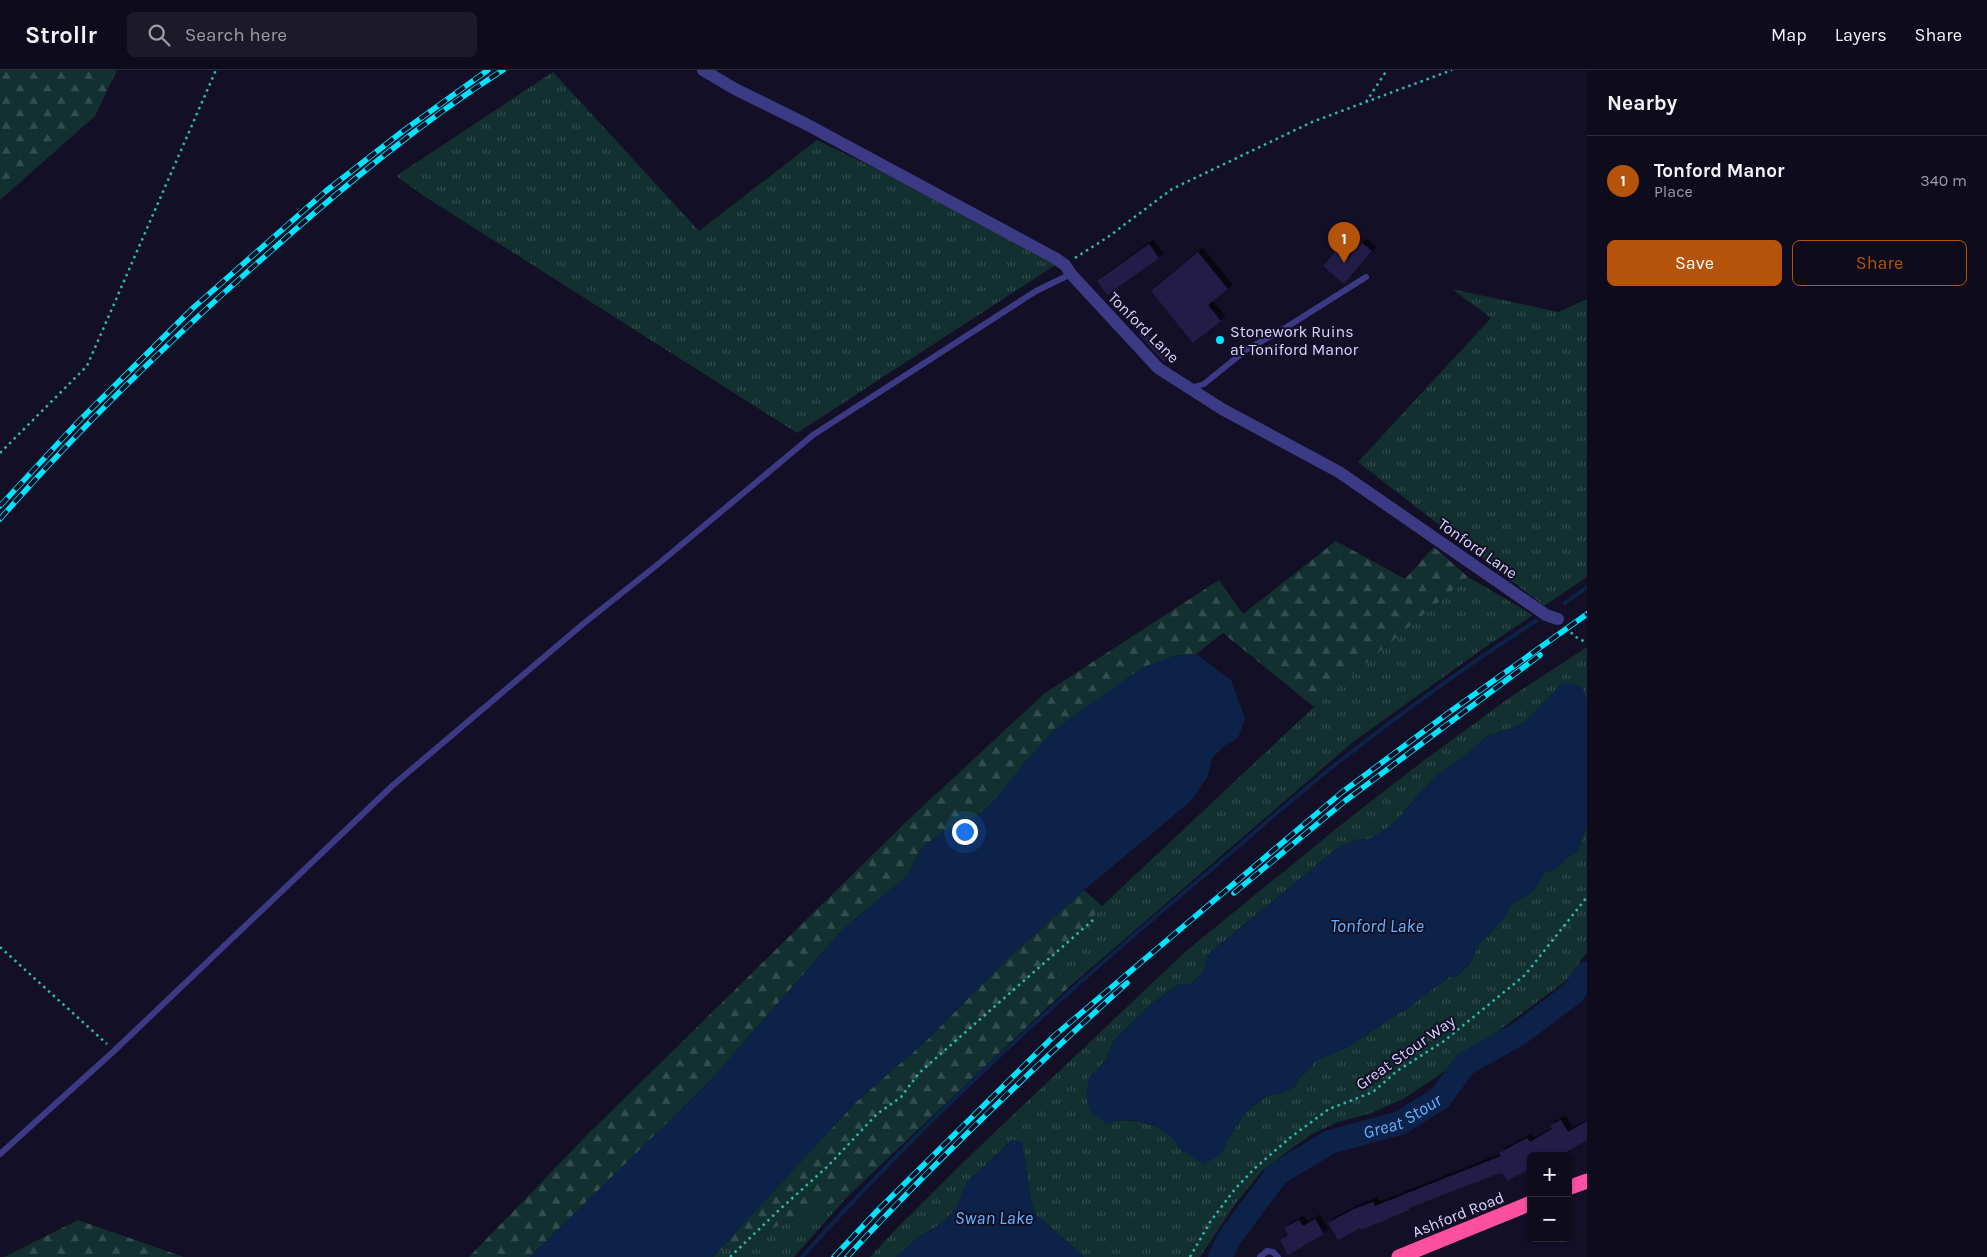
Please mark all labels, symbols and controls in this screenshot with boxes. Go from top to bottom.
search box [127,12,477,57]
text: Strollr [25,21,97,49]
icon: search [145,21,173,49]
text: Search here [185,24,287,46]
text: Map [1771,24,1807,46]
text: Layers [1835,24,1887,46]
text: Share [1915,24,1962,46]
text: Nearby [1607,91,1677,115]
text: Tonford Manor [1654,160,1784,182]
text: 1 [1620,171,1626,190]
text: 340 m [1920,171,1967,190]
text: Place [1654,182,1693,201]
pin: 1 [1328,222,1360,263]
button: Save [1607,240,1782,286]
button: Share [1792,240,1967,286]
street label: Tonford Lane [1104,288,1183,367]
place label: Stonework Ruins at Toniford Manor [1230,322,1359,359]
marker: Stonework Ruins at Toniford Manor [1214,334,1226,346]
street label: Tonford Lane [1434,514,1521,583]
your location [952,819,978,845]
water label: Tonford Lake [1330,915,1424,937]
street label: Great Stour Way [1352,1011,1459,1094]
water label: Great Stour [1361,1088,1446,1144]
map controls [1527,1152,1572,1242]
button: + [1527,1152,1572,1197]
street label: Ashford Road [1409,1187,1507,1242]
button: − [1527,1197,1572,1242]
water label: Swan Lake [955,1207,1033,1229]

